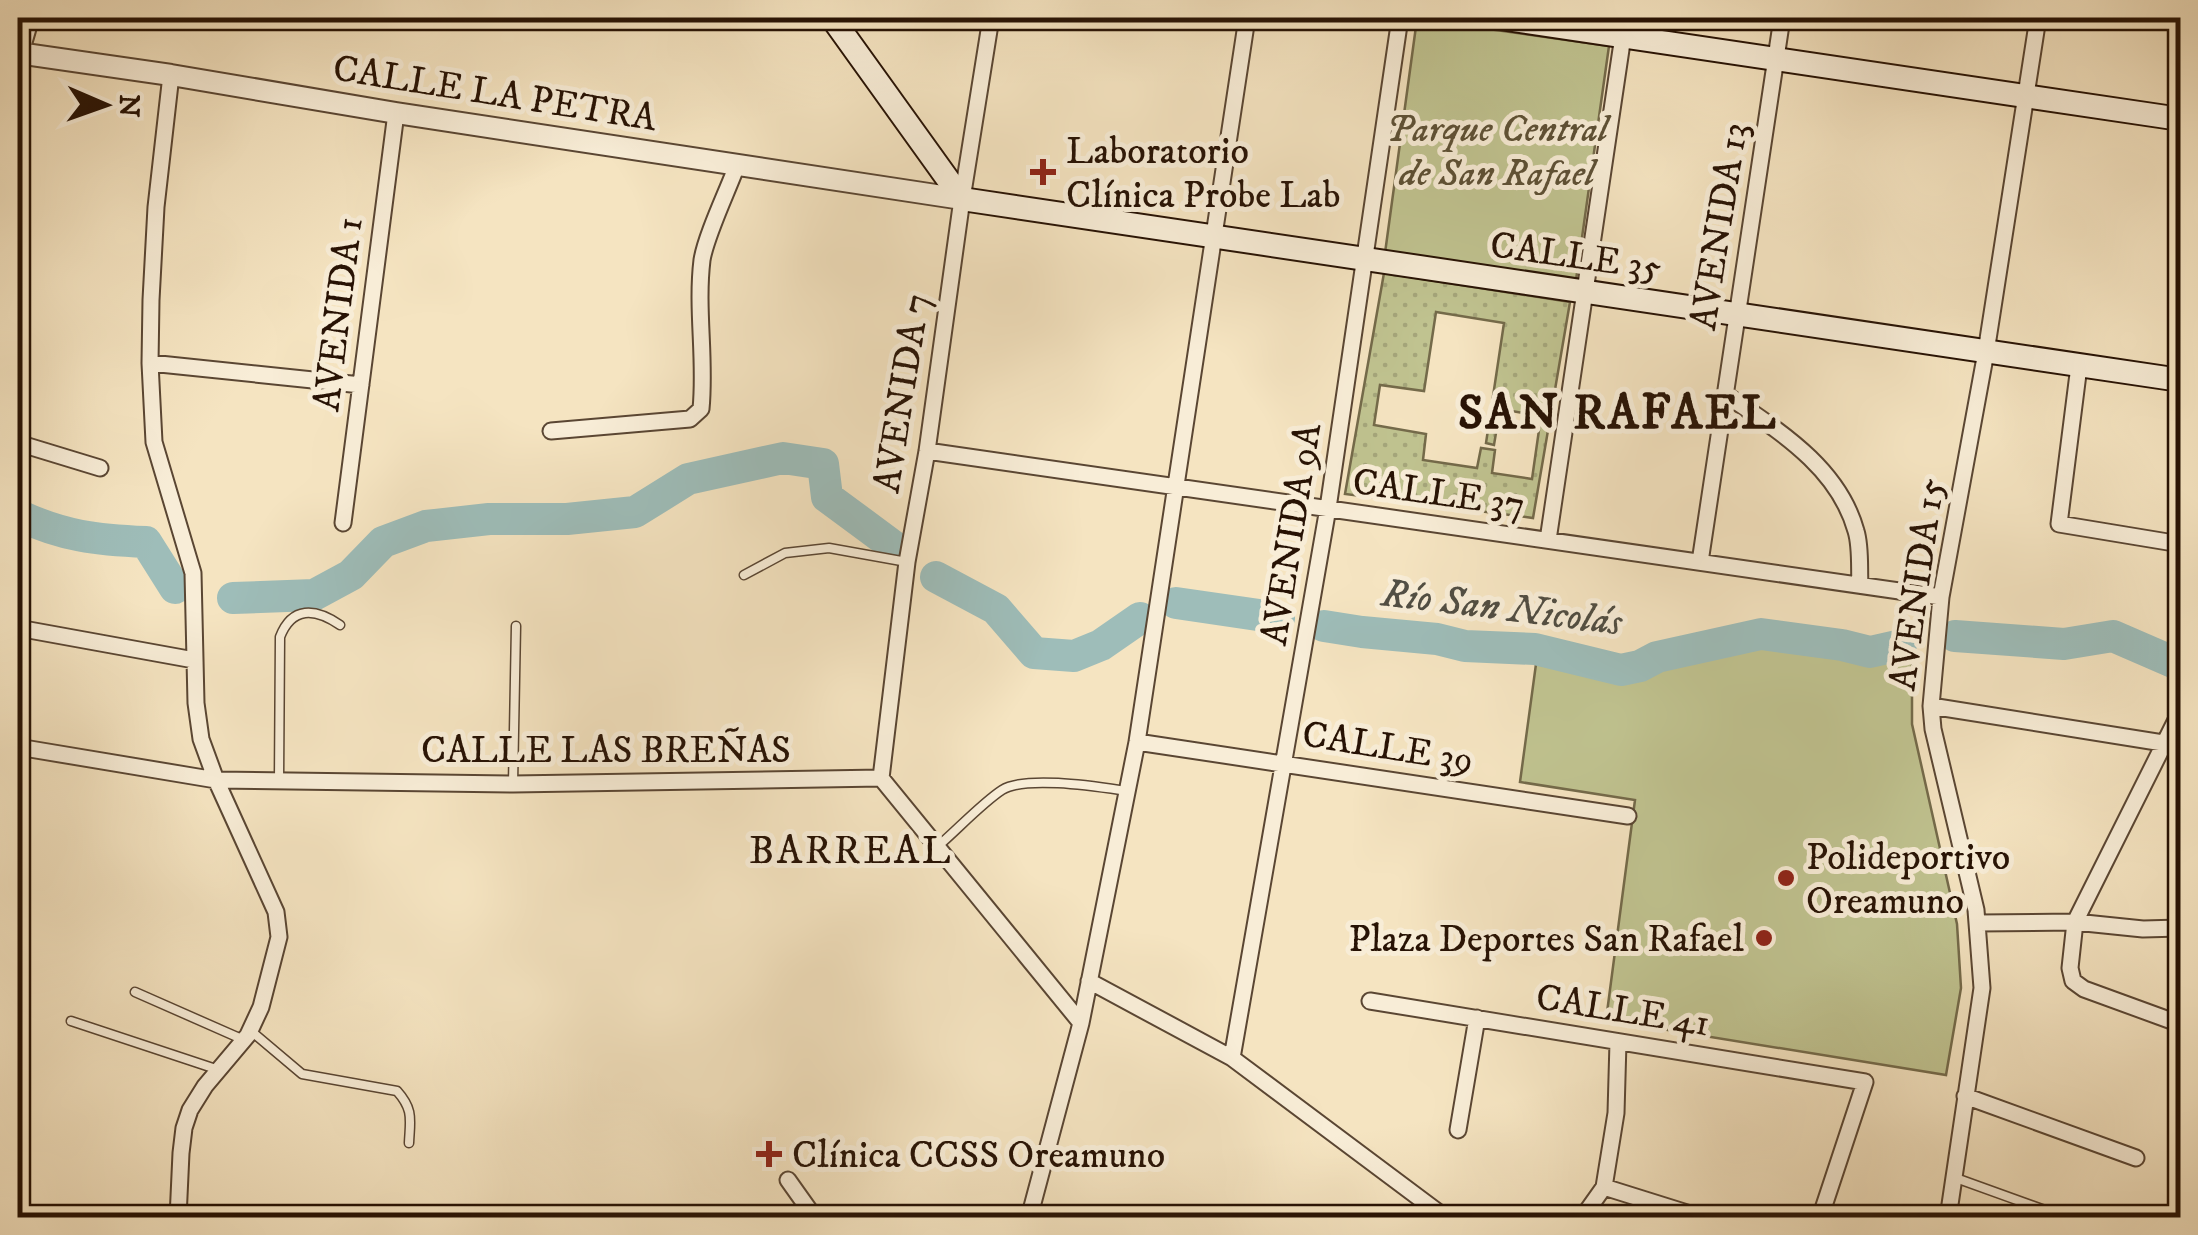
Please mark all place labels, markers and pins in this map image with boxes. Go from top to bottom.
place label: Laboratorio Clínica Probe Lab [1066,128,1340,220]
marker: Laboratorio Clínica Probe Lab [1030,159,1056,185]
place label: Polideportivo Oreamuno [1806,834,2010,926]
marker: Polideportivo Oreamuno [1775,867,1797,889]
place label: Plaza Deportes San Rafael [1349,916,1745,964]
marker: Plaza Deportes San Rafael [1753,927,1775,949]
place label: Clínica CCSS Oreamuno [792,1132,1165,1180]
marker: Clínica CCSS Oreamuno [756,1141,782,1167]

